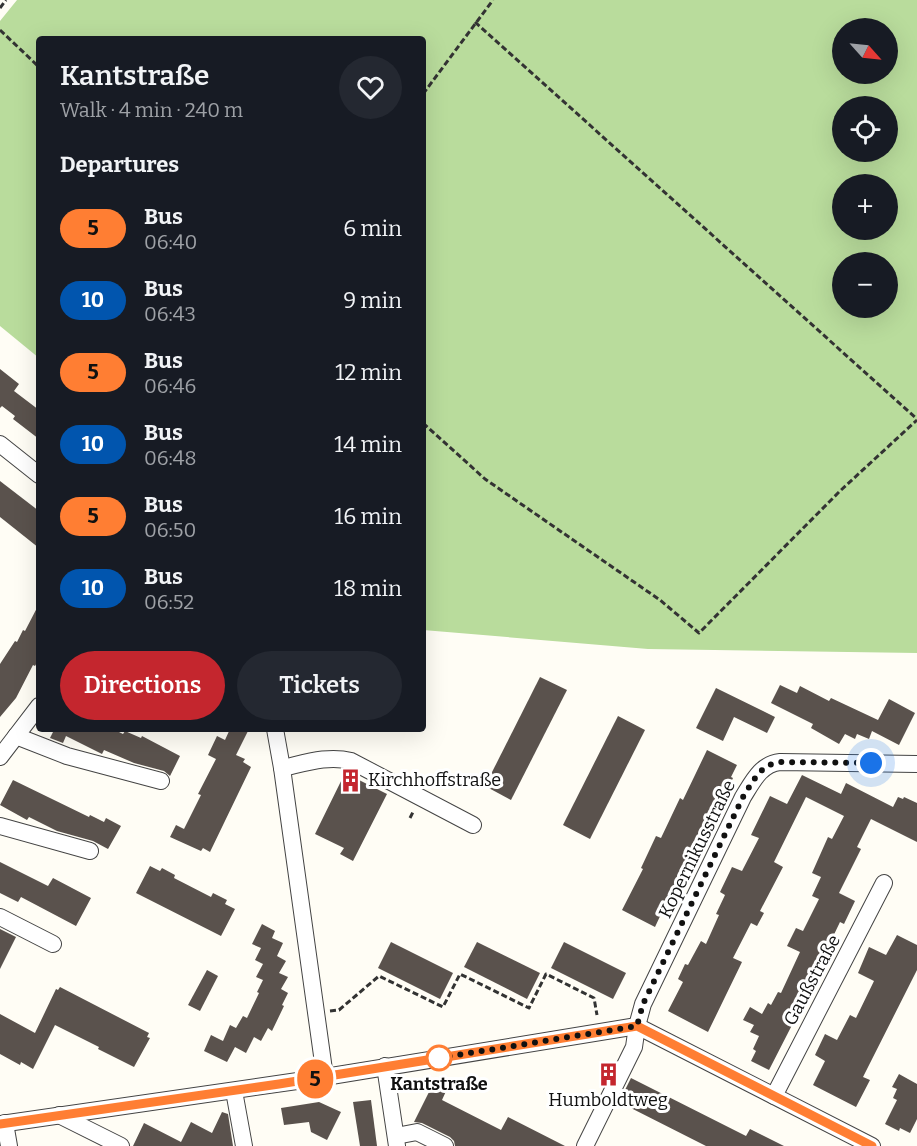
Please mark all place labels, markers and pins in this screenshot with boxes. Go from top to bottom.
building icon: Kirchhoffstraße [337,767,363,793]
place label: Kirchhoffstraße [368,769,501,791]
marker: Kantstraße [426,1045,452,1071]
building icon: Humboldtweg [595,1061,621,1087]
place label: Kantstraße [390,1073,488,1095]
place label: Humboldtweg [548,1089,668,1111]

